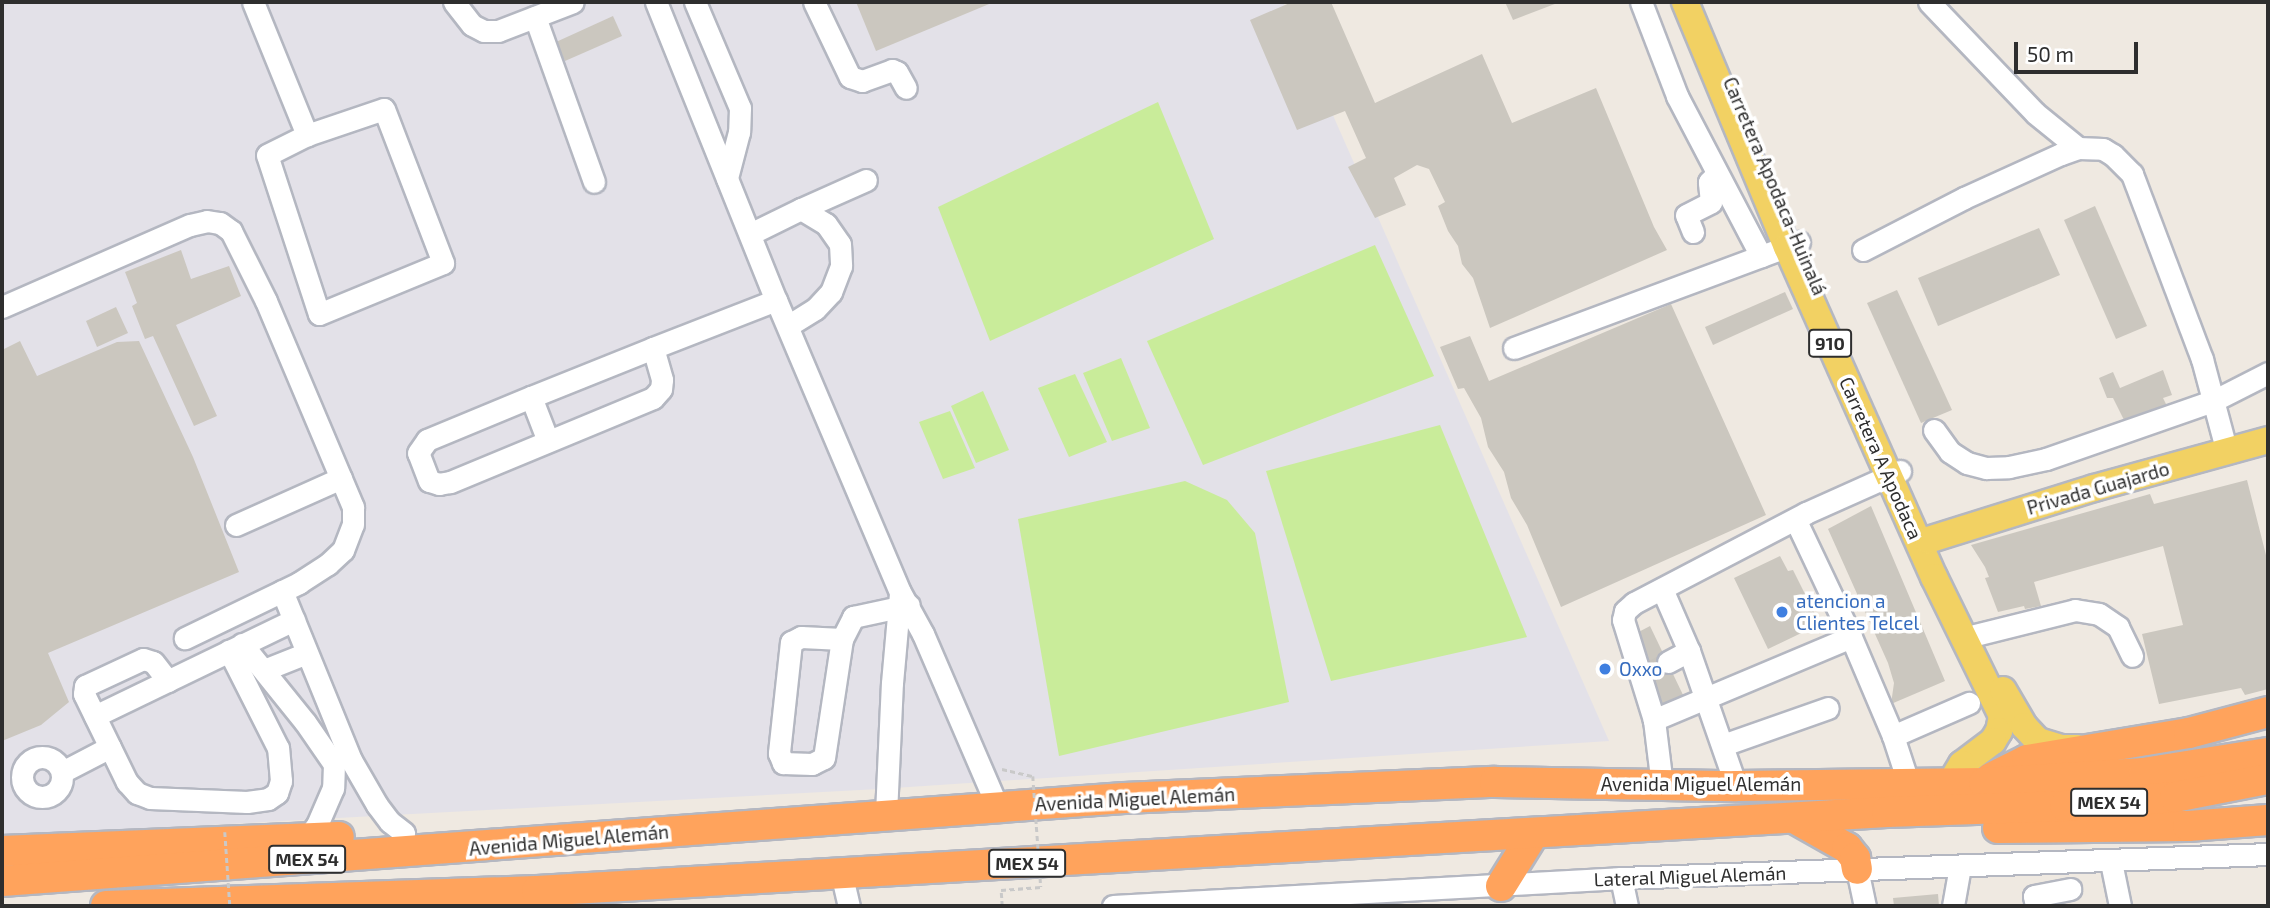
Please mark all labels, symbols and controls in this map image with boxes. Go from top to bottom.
scale bar [2018,28,2142,72]
text: 50 m [2027,41,2074,66]
street label: Carretera Apodaca-Huinalá [1719,73,1831,299]
road number: 910 [1807,328,1853,358]
street label: Carretera A Apodaca [1835,373,1927,543]
street label: Privada Guajardo [2024,457,2172,519]
place label: atencion a Clientes Telcel [1796,590,1919,634]
marker: atencion a Clientes Telcel [1774,604,1790,620]
place label: Oxxo [1619,658,1662,680]
marker: Oxxo [1597,661,1613,677]
street label: Avenida Miguel Alemán [1600,773,1802,795]
street label: Avenida Miguel Alemán [1034,782,1236,816]
road number: MEX 54 [2069,788,2149,816]
street label: Avenida Miguel Alemán [468,820,670,860]
road number: MEX 54 [267,844,347,874]
road number: MEX 54 [987,848,1067,878]
street label: Lateral Miguel Alemán [1593,861,1787,891]

